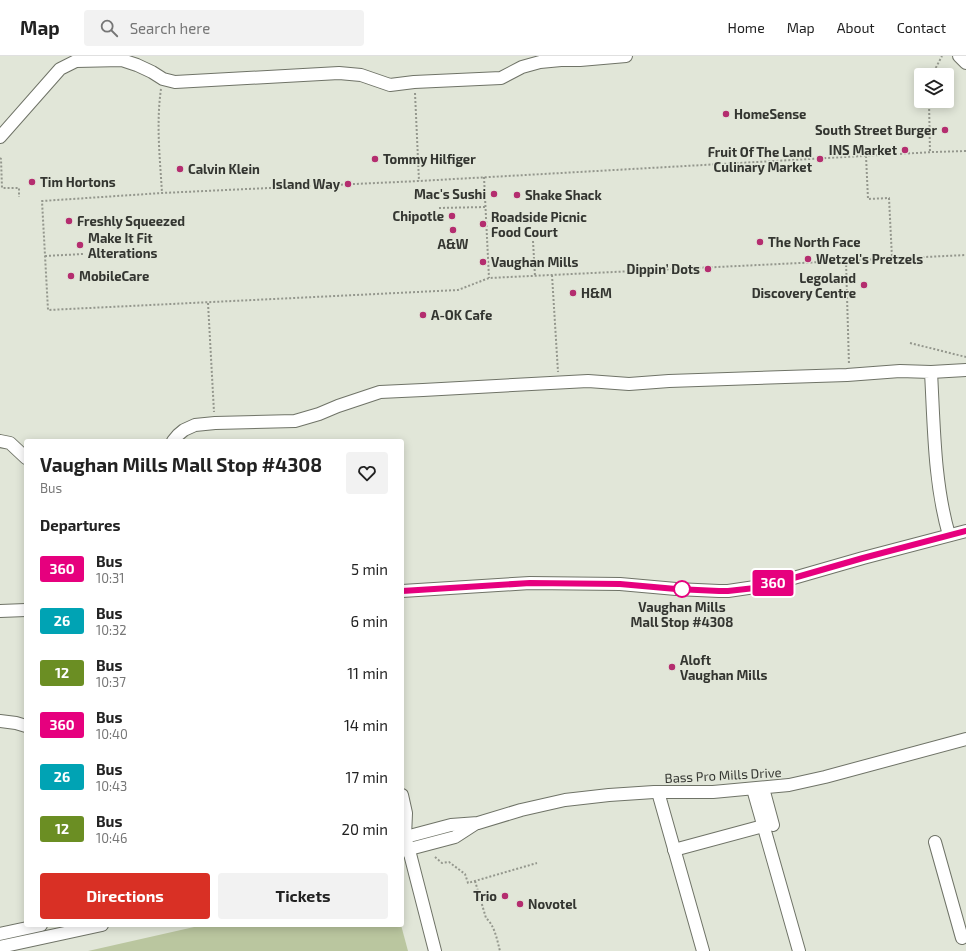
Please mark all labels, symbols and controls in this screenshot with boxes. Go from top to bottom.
search box [84,10,364,46]
text: Map [20,16,60,39]
icon: search [98,17,120,39]
text: Search here [130,19,210,37]
text: Home [728,19,765,36]
text: Map [787,19,815,36]
text: About [837,19,875,36]
text: Contact [897,19,946,36]
map controls [914,68,954,108]
button: layers [914,68,954,108]
place label: HomeSense [734,106,806,122]
marker: HomeSense [721,109,731,119]
place label: South Street Burger [815,122,937,138]
marker: South Street Burger [940,125,950,135]
place label: INS Market [829,142,898,158]
place label: Fruit Of The Land Culinary Market [708,144,813,175]
marker: INS Market [900,145,910,155]
place label: Tommy Hilfiger [383,151,476,167]
marker: Tommy Hilfiger [370,154,380,164]
marker: Fruit Of The Land Culinary Market [815,154,825,164]
place label: Calvin Klein [188,161,260,177]
marker: Calvin Klein [175,164,185,174]
place label: Tim Hortons [40,174,116,190]
place label: Island Way [272,176,341,192]
marker: Tim Hortons [27,177,37,187]
marker: Island Way [343,179,353,189]
place label: Mac's Sushi [414,186,486,202]
place label: Shake Shack [525,187,602,203]
marker: Mac's Sushi [489,189,499,199]
marker: Shake Shack [512,190,522,200]
place label: Chipotle [393,208,444,224]
place label: Roadside Picnic Food Court [491,209,587,240]
marker: Chipotle [447,211,457,221]
place label: Freshly Squeezed [77,213,185,229]
marker: Freshly Squeezed [64,216,74,226]
marker: Roadside Picnic Food Court [478,219,488,229]
marker: A&W [448,225,458,235]
place label: Make It Fit Alterations [88,230,158,261]
place label: The North Face [768,234,861,250]
place label: A&W [437,236,469,252]
marker: The North Face [755,237,765,247]
marker: Make It Fit Alterations [75,240,85,250]
place label: Wetzel's Pretzels [816,251,923,267]
place label: Vaughan Mills [491,254,578,270]
marker: Wetzel's Pretzels [803,254,813,264]
marker: Vaughan Mills [478,257,488,267]
place label: Dippin’ Dots [627,261,700,277]
marker: Dippin’ Dots [703,264,713,274]
place label: MobileCare [79,268,149,284]
place label: Legoland Discovery Centre [752,270,856,301]
marker: MobileCare [66,271,76,281]
marker: Legoland Discovery Centre [859,280,869,290]
place label: H&M [581,285,612,301]
marker: H&M [568,288,578,298]
place label: A-OK Cafe [431,307,492,323]
marker: A-OK Cafe [418,310,428,320]
button: heart [346,452,388,494]
text: Vaughan Mills Mall Stop #4308 [40,453,322,476]
text: Bus [40,480,62,496]
text: Departures [40,516,120,534]
text: Bus [96,552,122,570]
text: 360 [49,560,75,577]
text: 5 min [351,560,388,578]
text: 10:31 [96,570,124,586]
line badge: 360 [750,570,796,596]
text: 360 [760,574,786,591]
marker: Vaughan Mills Mall Stop #4308 [673,580,691,598]
place label: Vaughan Mills Mall Stop #4308 [631,599,733,630]
text: Bus [96,604,122,622]
text: 26 [54,612,70,629]
text: 6 min [350,612,388,630]
text: 10:32 [96,622,127,638]
place label: Aloft Vaughan Mills [680,652,767,683]
text: Bus [96,656,122,674]
marker: Aloft Vaughan Mills [667,662,677,672]
text: 12 [55,664,69,681]
text: 11 min [347,664,388,682]
text: 10:37 [96,674,126,690]
text: Bus [96,708,122,726]
text: 360 [49,716,75,733]
text: 14 min [344,716,388,734]
text: 10:40 [96,726,128,742]
text: Bus [96,760,122,778]
street label: Bass Pro Mills Drive [664,764,782,786]
text: 26 [54,768,70,785]
text: 17 min [345,768,388,786]
text: 10:43 [96,778,127,794]
text: Bus [96,812,122,830]
text: 12 [55,820,69,837]
text: 20 min [342,820,388,838]
text: 10:46 [96,830,128,846]
button: Directions [40,873,210,919]
button: Tickets [218,873,388,919]
place label: Trio [473,888,497,904]
marker: Trio [500,891,510,901]
place label: Novotel [528,896,577,912]
marker: Novotel [515,899,525,909]

